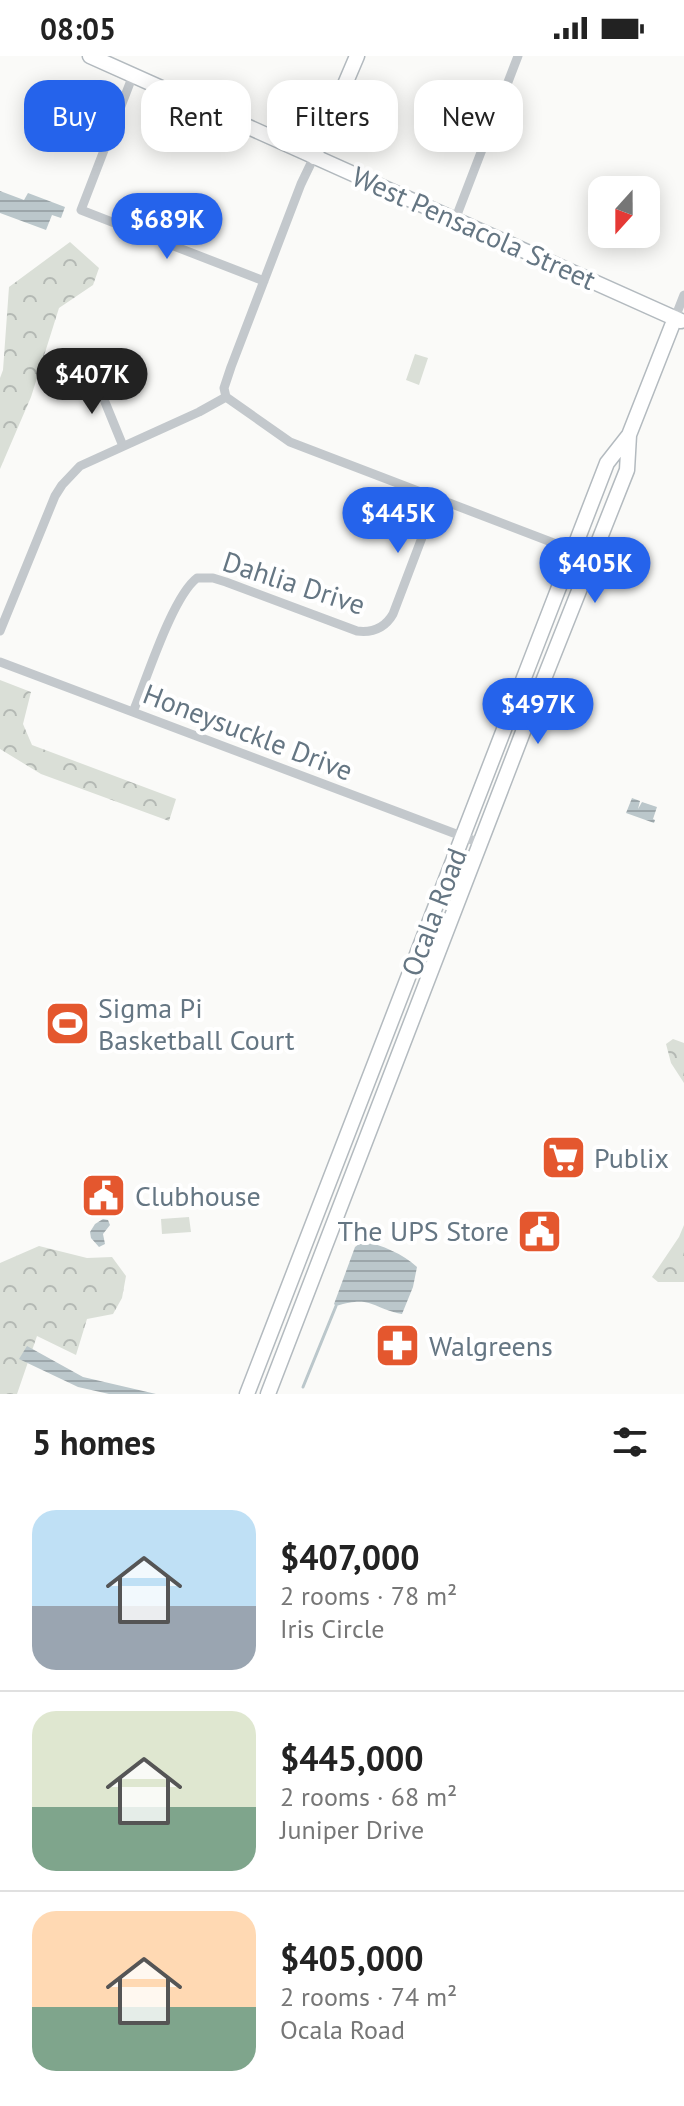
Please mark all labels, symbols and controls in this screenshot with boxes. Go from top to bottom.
text: 08:05 [40,9,116,48]
chip: Buy [24,80,125,152]
chip: Rent [141,80,251,152]
chip: Filters [267,80,398,152]
chip: New [414,80,523,152]
street label: West Pensacola Street [347,157,602,298]
north arrow [588,176,660,248]
map controls [588,176,660,248]
pin: $689K [111,193,223,261]
text: $689K [129,202,205,235]
pin: $407K [36,348,148,416]
text: $407K [54,357,130,390]
pin: $445K [342,487,454,555]
text: $445K [360,496,436,529]
pin: $405K [539,537,651,605]
street label: Dahlia Drive [218,542,370,623]
text: $405K [557,546,633,579]
street label: Honeysuckle Drive [138,675,358,788]
pin: $497K [482,678,594,746]
text: $497K [500,687,576,720]
street label: Ocala Road [392,842,475,981]
place label: Sigma Pi Basketball Court [98,989,295,1058]
sports icon: Sigma Pi Basketball Court [43,1000,91,1048]
supermarket icon: Publix [539,1134,587,1182]
place label: Publix [594,1139,669,1176]
public building icon: Clubhouse [80,1172,128,1220]
place label: Clubhouse [135,1177,261,1214]
public building icon: The UPS Store [516,1207,564,1255]
place label: The UPS Store [337,1212,509,1249]
pharmacy icon: Walgreens [374,1322,422,1370]
place label: Walgreens [429,1327,553,1364]
text: 5 homes [32,1420,156,1464]
icon: filters [608,1420,652,1464]
text: $407,000 [280,1535,419,1579]
icon: home [96,1542,192,1638]
text: 2 rooms · 78 m² [280,1579,457,1612]
text: Iris Circle [280,1612,384,1645]
text: $445,000 [280,1736,424,1780]
icon: home [96,1743,192,1839]
text: 2 rooms · 68 m² [280,1780,457,1813]
text: Juniper Drive [280,1813,424,1846]
text: $405,000 [280,1936,424,1980]
icon: home [96,1943,192,2039]
text: 2 rooms · 74 m² [280,1980,457,2013]
text: Ocala Road [280,2013,405,2046]

